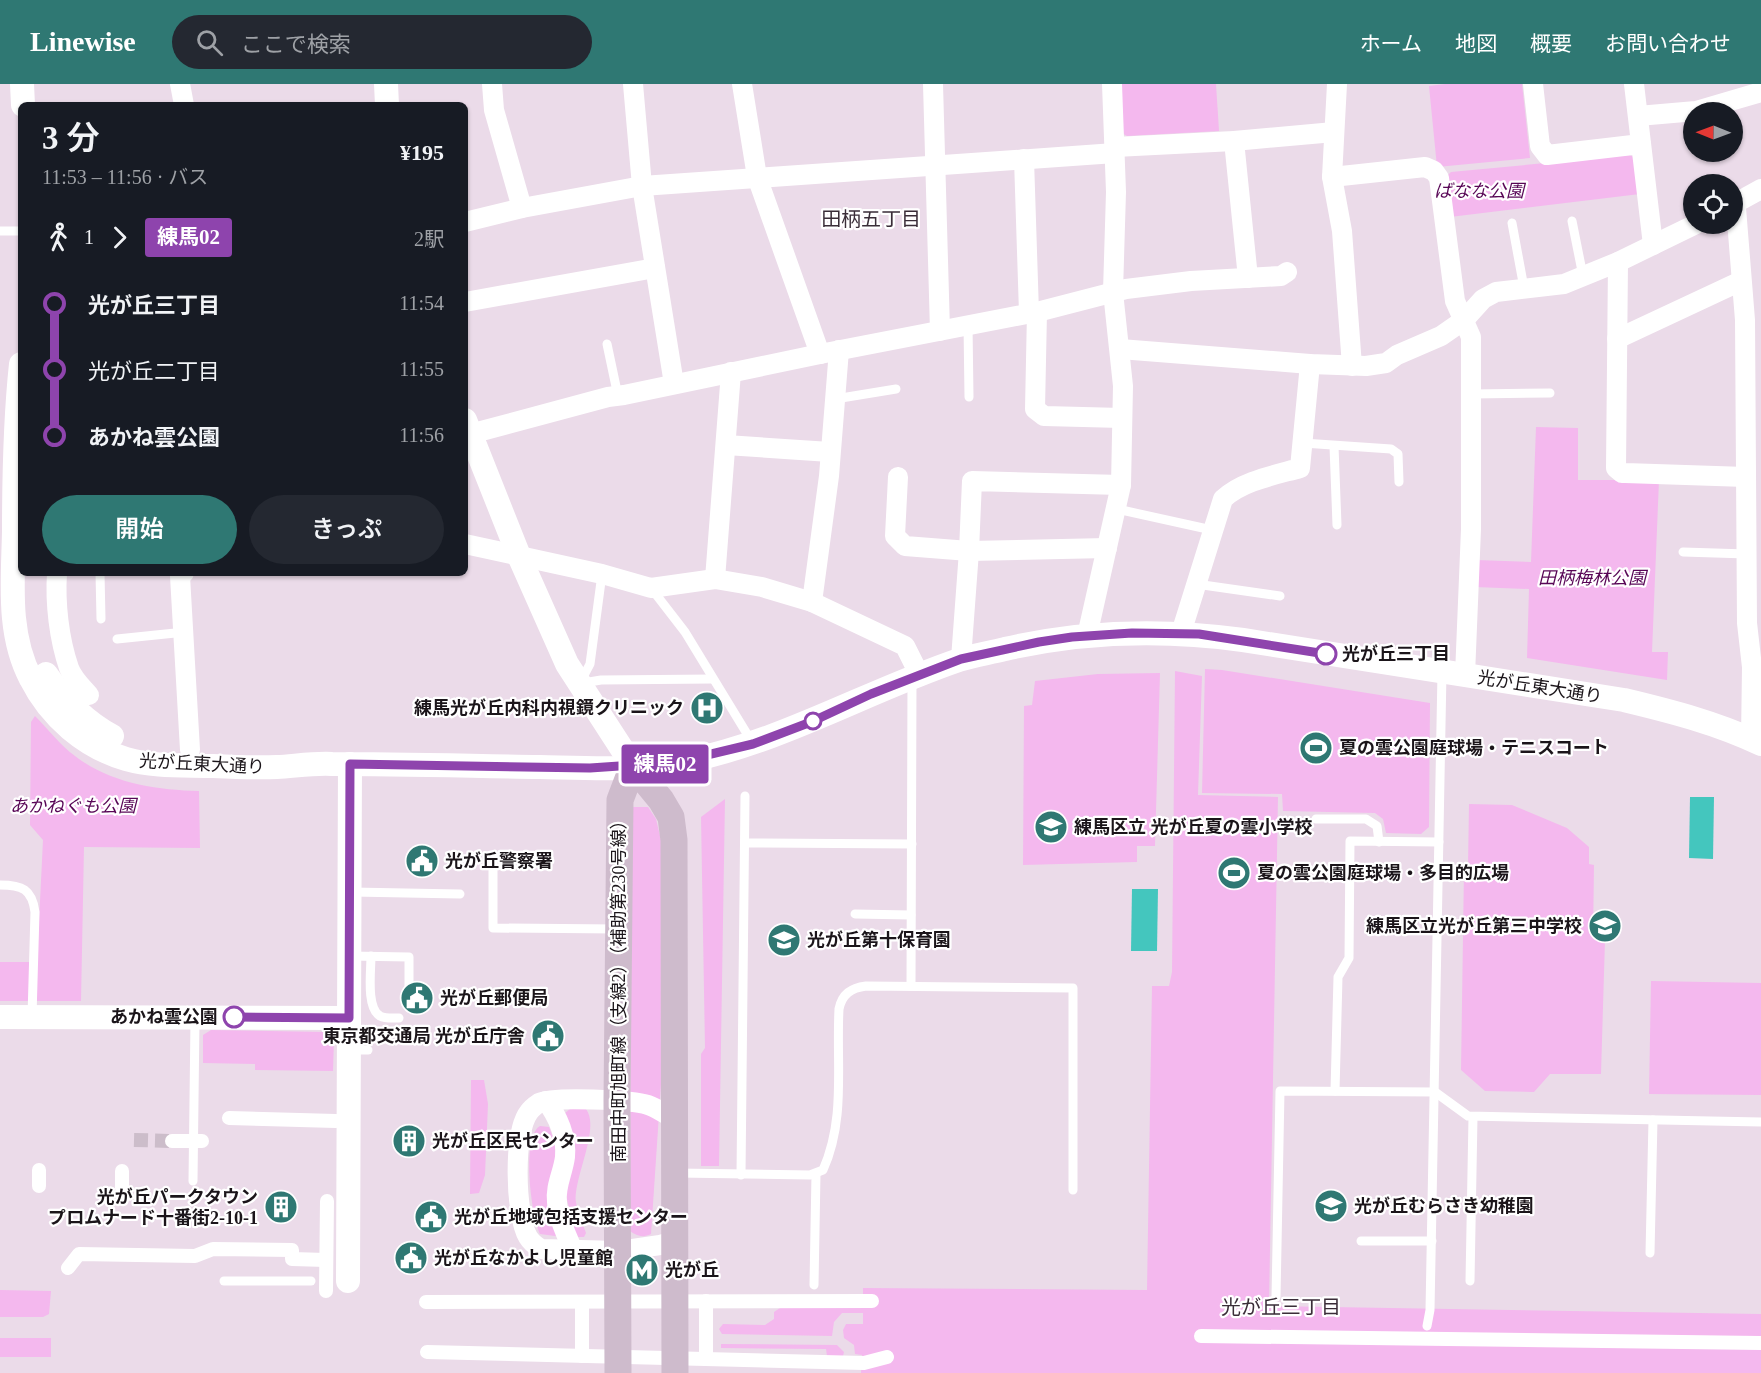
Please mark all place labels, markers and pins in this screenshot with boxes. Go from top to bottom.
marker: 光が丘三丁目 [1315,643,1337,665]
place label: 光が丘三丁目 [1342,644,1450,664]
hospital icon: 練馬光が丘内科内視鏡クリニック [689,690,725,726]
place label: 練馬光が丘内科内視鏡クリニック [414,698,684,718]
unlabelled marker [804,712,822,730]
sports icon: 夏の雲公園庭球場・テニスコート [1298,730,1334,766]
place label: 夏の雲公園庭球場・テニスコート [1339,738,1609,758]
school or university icon: 練馬区立 光が丘夏の雲小学校 [1033,809,1069,845]
place label: 練馬区立 光が丘夏の雲小学校 [1074,817,1313,837]
public building icon: 光が丘警察署 [404,843,440,879]
place label: 光が丘警察署 [445,851,553,871]
sports icon: 夏の雲公園庭球場・多目的広場 [1216,855,1252,891]
place label: 夏の雲公園庭球場・多目的広場 [1257,863,1509,883]
school or university icon: 練馬区立光が丘第三中学校 [1587,908,1623,944]
place label: 練馬区立光が丘第三中学校 [1366,916,1582,936]
school or university icon: 光が丘第十保育園 [766,922,802,958]
place label: 光が丘第十保育園 [807,930,951,950]
public building icon: 光が丘郵便局 [399,980,435,1016]
place label: 光が丘郵便局 [440,988,548,1008]
marker: あかね雲公園 [223,1006,245,1028]
place label: あかね雲公園 [110,1007,218,1027]
public building icon: 東京都交通局 光が丘庁舎 [530,1018,566,1054]
place label: 東京都交通局 光が丘庁舎 [323,1026,525,1046]
building icon: 光が丘区民センター [391,1123,427,1159]
place label: 光が丘区民センター [432,1131,594,1151]
place label: 光が丘パークタウン プロムナード十番街2-10-1 [48,1187,258,1228]
school or university icon: 光が丘むらさき幼稚園 [1313,1188,1349,1224]
building icon: 光が丘パークタウン プロムナード十番街2-10-1 [263,1189,299,1225]
place label: 光が丘むらさき幼稚園 [1354,1196,1534,1216]
public building icon: 光が丘地域包括支援センター [413,1199,449,1235]
place label: 光が丘地域包括支援センター [454,1207,688,1227]
public building icon: 光が丘なかよし児童館 [393,1240,429,1276]
place label: 光が丘なかよし児童館 [434,1248,613,1268]
metro station icon: 光が丘 [624,1252,660,1288]
place label: 光が丘 [665,1260,719,1280]

